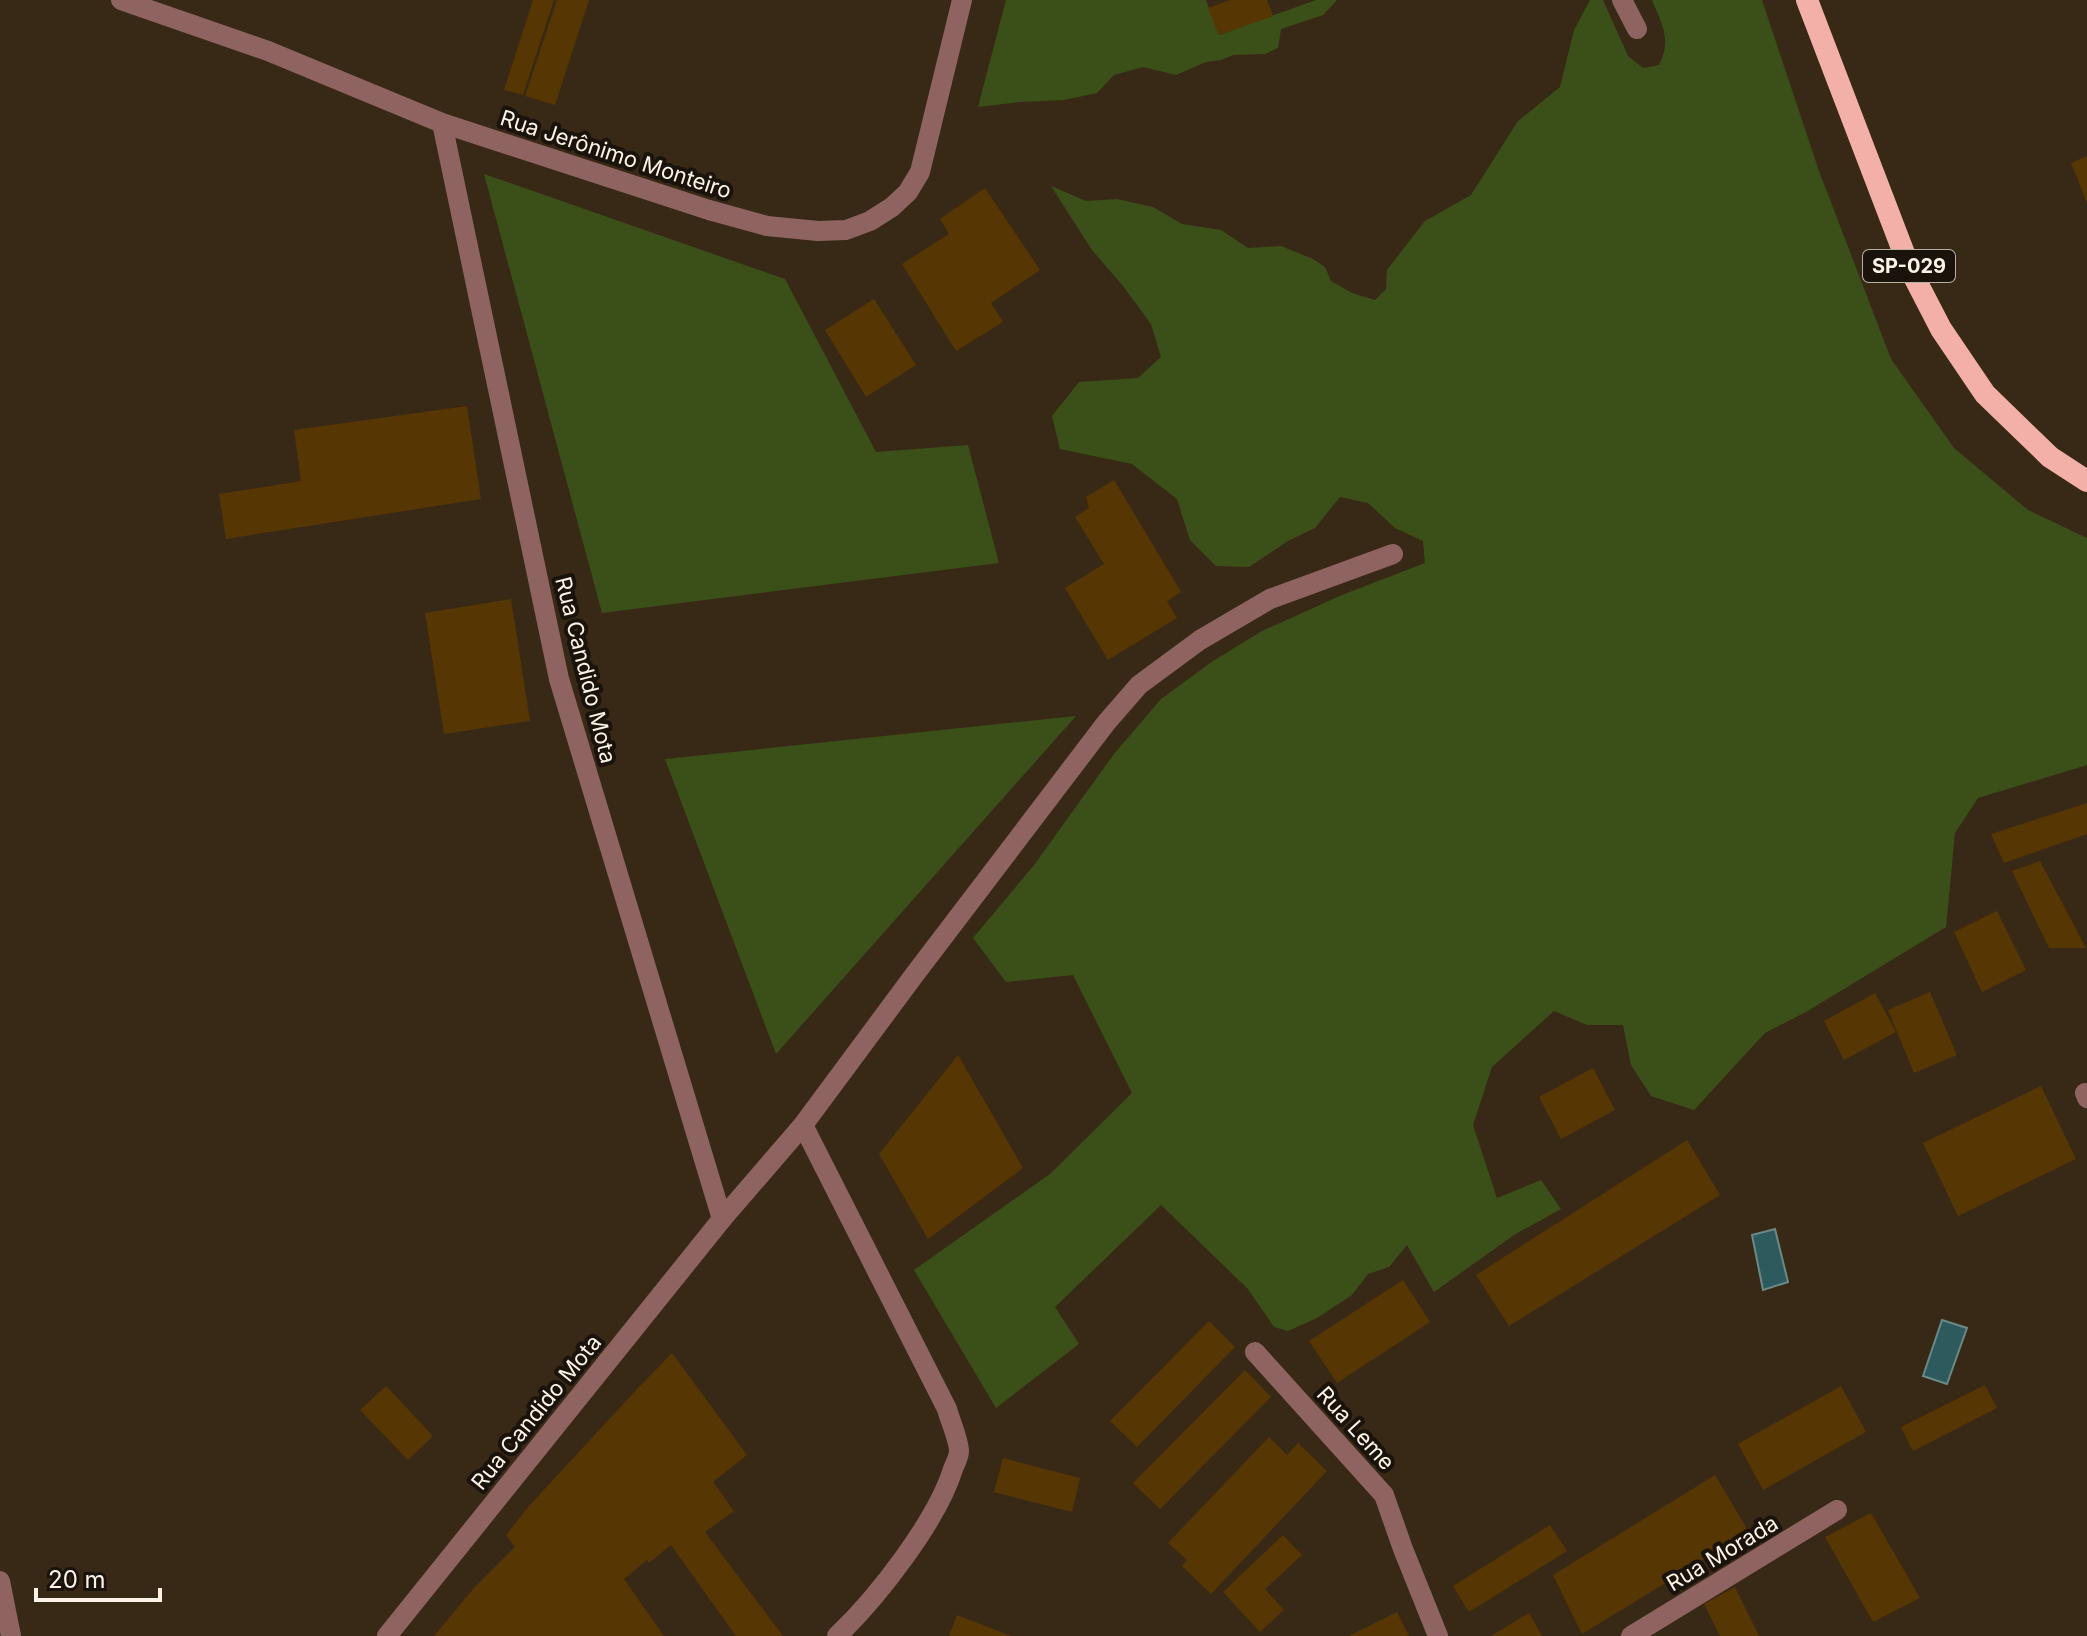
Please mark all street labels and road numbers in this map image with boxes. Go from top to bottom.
street label: Rua Jerônimo Monteiro [497,104,735,204]
road number: SP-029 [1863,250,1955,282]
street label: Rua Candido Mota [550,574,622,766]
street label: Rua Candido Mota [466,1329,606,1495]
street label: Rua Leme [1312,1381,1400,1475]
street label: Rua Morada [1662,1510,1782,1596]

